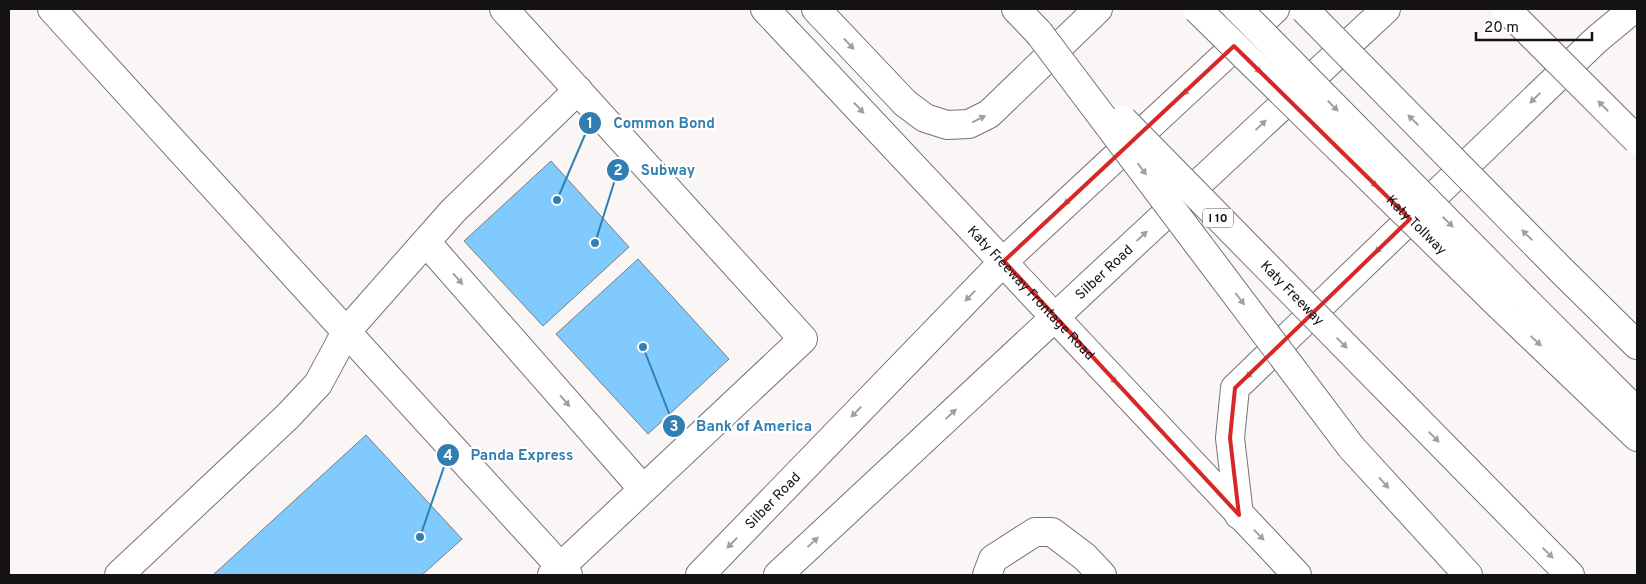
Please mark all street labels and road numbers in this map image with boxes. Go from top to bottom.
street label: Katy Tollway [1382,192,1450,259]
road number: I 10 [1203,208,1233,228]
street label: Katy Freeway Frontage Road [963,223,1098,364]
street label: Silber Road [1072,242,1137,304]
street label: Katy Freeway [1256,258,1327,330]
street label: Silber Road [742,469,805,533]

